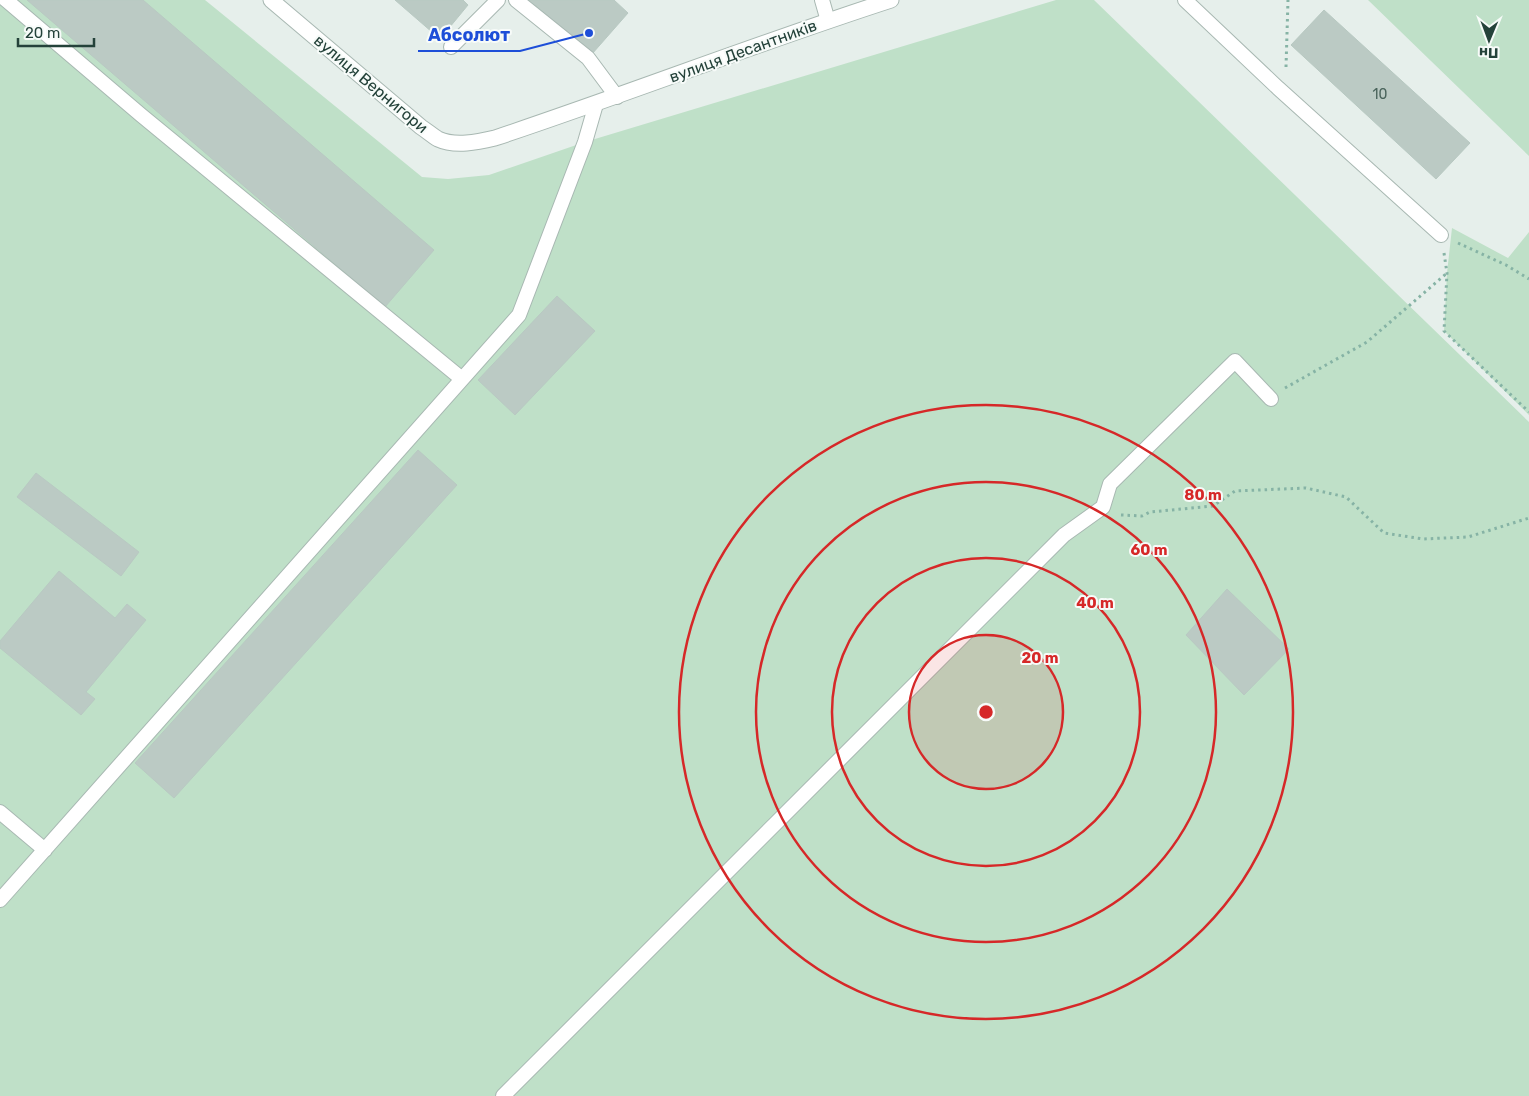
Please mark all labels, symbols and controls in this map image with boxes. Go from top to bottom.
scale bar [18,15,94,47]
street label: вулиця Десантників [667,15,819,87]
north arrow [1464,15,1514,65]
callout: Абсолют [418,18,520,51]
text: 20 m [25,24,60,42]
text: Абсолют [428,24,510,46]
street label: вулиця Вернигори [310,31,432,137]
text: Пн [1479,44,1499,61]
house number: 10 [1373,86,1388,103]
text: 80 m [1184,486,1222,504]
text: 60 m [1131,541,1167,559]
text: 40 m [1076,594,1114,612]
text: 20 m [1022,649,1058,667]
centre of rings [977,703,995,721]

